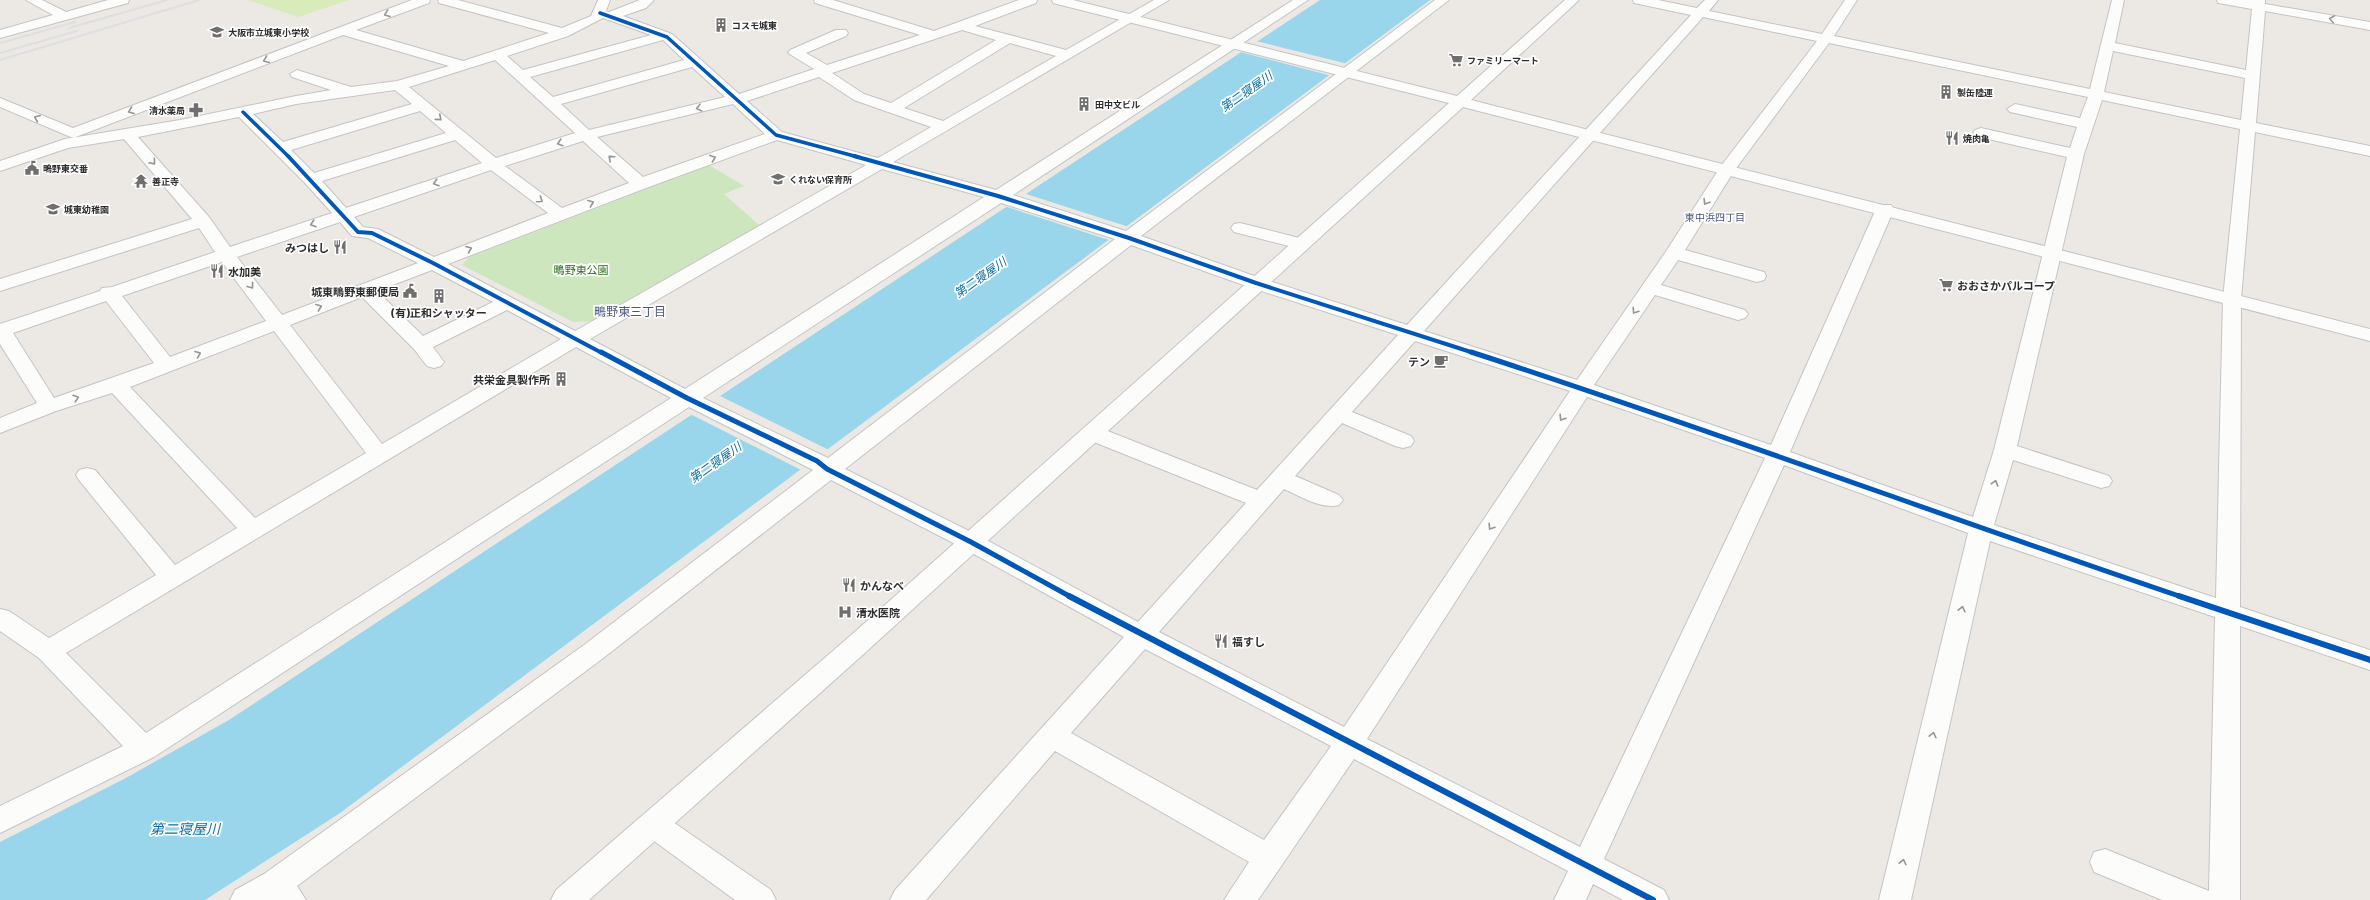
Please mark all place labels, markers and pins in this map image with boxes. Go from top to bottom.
building icon: コスモ城東 [713,17,729,33]
place label: コスモ城東 [732,20,777,31]
school or university icon: 大阪市立城東小学校 [209,24,225,40]
place label: 大阪市立城東小学校 [228,27,310,38]
supermarket icon: ファミリーマート [1448,52,1464,68]
place label: ファミリーマート [1467,55,1539,66]
building icon: 製缶陸運 [1938,84,1954,100]
place label: 製缶陸運 [1957,87,1993,98]
building icon: 田中文ビル [1076,96,1092,112]
place label: 田中文ビル [1095,99,1140,110]
pharmacy icon: 清水薬局 [188,102,204,118]
place label: 清水薬局 [149,105,185,116]
restaurant icon: 焼肉亀 [1944,130,1960,146]
place label: 焼肉亀 [1962,133,1990,144]
public building icon: 鴫野東交番 [24,160,40,176]
place label: 鴫野東交番 [43,163,88,174]
school or university icon: くれない保育所 [770,171,786,187]
temple icon: 善正寺 [133,173,149,189]
place label: くれない保育所 [789,174,852,185]
place label: 善正寺 [152,176,179,187]
school or university icon: 城東幼稚園 [45,201,61,217]
place label: 城東幼稚園 [64,204,109,215]
restaurant icon: みつはし [332,239,348,255]
place label: みつはし [285,241,329,254]
restaurant icon: 水加美 [209,263,225,279]
place label: 水加美 [228,265,261,278]
supermarket icon: おおさかパルコープ [1938,277,1954,293]
place label: おおさかパルコープ [1957,279,2055,292]
public building icon: 城東鴫野東郵便局 [402,283,418,299]
place label: 城東鴫野東郵便局 [311,285,399,298]
building icon: (有)正和シャッター [431,288,447,304]
place label: (有)正和シャッター [390,306,487,319]
cafe icon: テン [1433,353,1449,369]
place label: テン [1408,355,1430,368]
building icon: 共栄金具製作所 [553,371,569,387]
place label: 共栄金具製作所 [473,373,550,386]
restaurant icon: かんなべ [841,577,857,593]
place label: かんなべ [860,579,904,592]
hospital icon: 清水医院 [837,604,853,620]
place label: 清水医院 [856,606,900,619]
restaurant icon: 福すし [1213,633,1229,649]
place label: 福すし [1232,635,1265,648]

